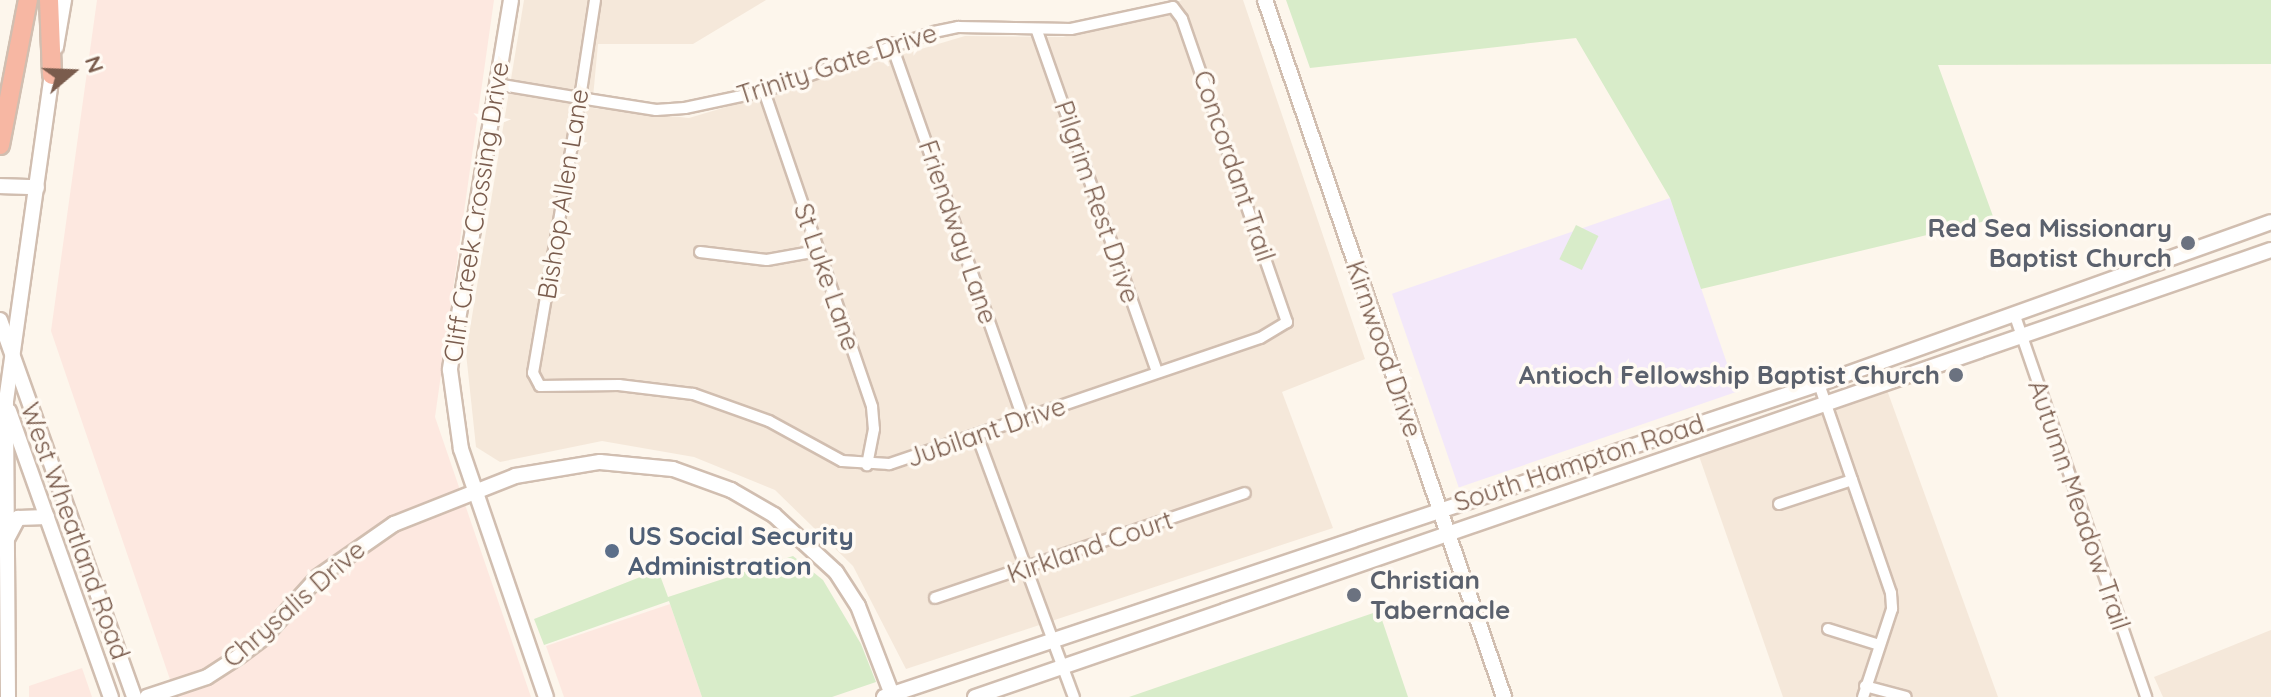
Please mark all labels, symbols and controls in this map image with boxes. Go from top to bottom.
street label: Trinity Gate Drive [733,17,941,111]
north arrow [32,32,112,112]
text: N [79,52,111,76]
street label: Cliff Creek Crossing Drive [437,59,515,365]
street label: Concordant Trail [1187,66,1281,266]
street label: Bishop Allen Lane [531,87,595,301]
street label: Pilgrim Rest Drive [1048,97,1146,307]
street label: Friendway Lane [912,136,1004,328]
street label: St Luke Lane [787,199,867,355]
place label: Red Sea Missionary Baptist Church [1928,212,2172,274]
marker: Red Sea Missionary Baptist Church [2179,234,2197,252]
street label: Kirnwood Drive [1339,257,1429,441]
place label: Antioch Fellowship Baptist Church [1519,359,1940,391]
marker: Antioch Fellowship Baptist Church [1947,366,1965,384]
street label: Autumn Meadow Trail [2022,376,2136,634]
street label: Jubilant Drive [902,390,1070,474]
street label: West Wheatland Road [14,398,136,664]
street label: South Hampton Road [1450,408,1708,518]
street label: Kirkland Court [1003,504,1177,590]
place label: US Social Security Administration [628,520,854,582]
street label: Chrysalis Drive [217,534,371,674]
marker: US Social Security Administration [603,542,621,560]
place label: Christian Tabernacle [1370,564,1510,626]
marker: Christian Tabernacle [1345,586,1363,604]

